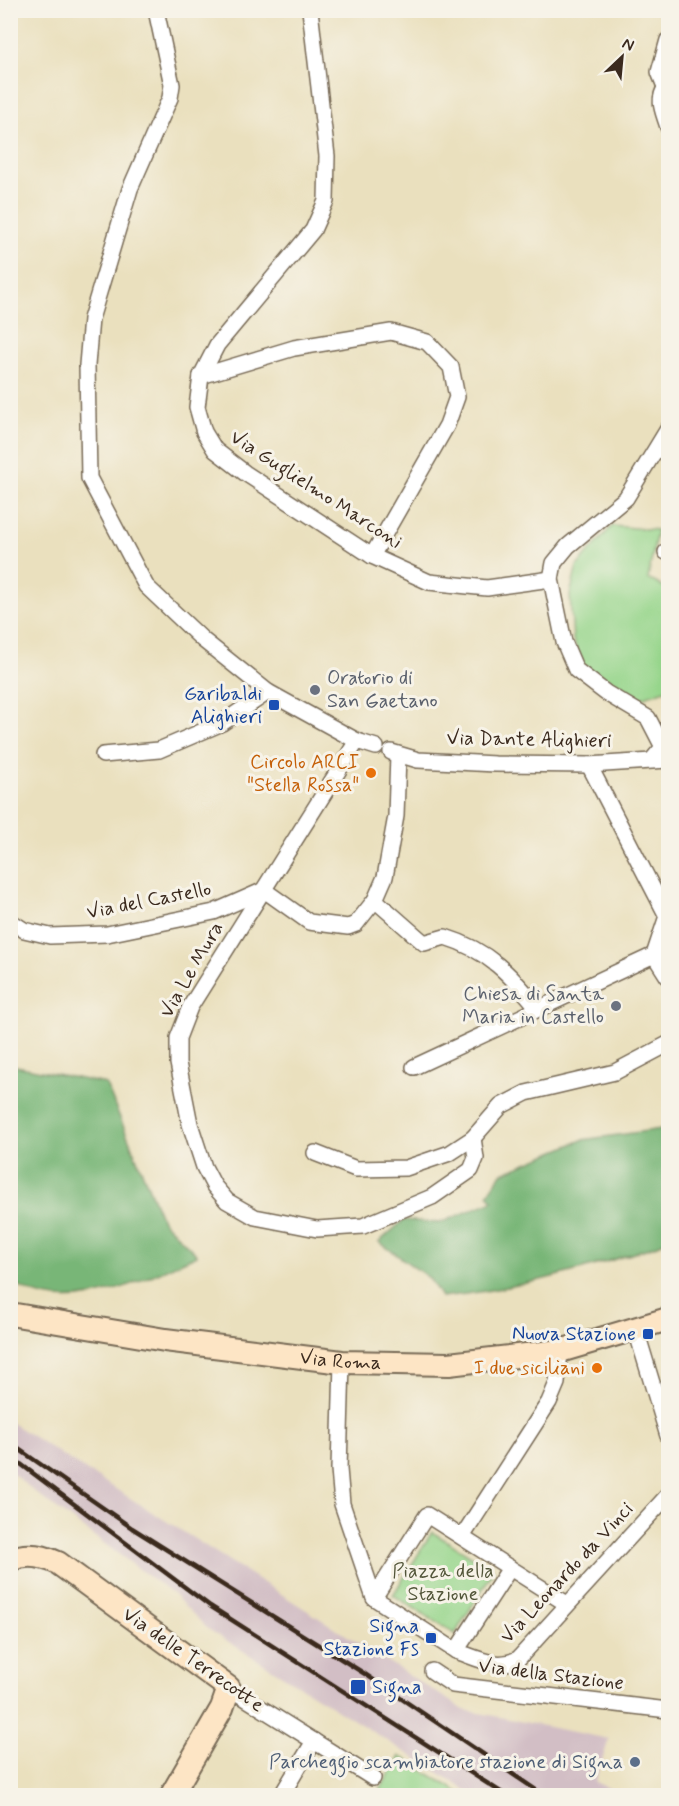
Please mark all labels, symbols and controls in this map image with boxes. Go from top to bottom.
north arrow [592,27,652,87]
text: N [619,33,637,57]
street label: Via Guglielmo Marconi [224,424,407,558]
place label: Oratorio di San Gaetano [327,665,438,715]
place label: Garibaldi Alighieri [184,681,262,731]
marker: Oratorio di San Gaetano [308,683,322,697]
marker: Garibaldi Alighieri [267,698,281,712]
street label: Via Dante Alighieri [446,725,612,755]
place label: Circolo ARCI "Stella Rossa" [247,749,359,799]
marker: Circolo ARCI "Stella Rossa" [364,766,378,780]
street label: Via del Castello [84,876,214,926]
street label: Via Le Mura [154,917,230,1023]
place label: Chiesa di Santa Maria in Castello [462,981,605,1031]
marker: Chiesa di Santa Maria in Castello [609,999,623,1013]
place label: Nuova Stazione [512,1321,636,1348]
marker: Nuova Stazione [641,1327,655,1341]
street label: Via Roma [298,1343,381,1376]
place label: I due siciliani [474,1355,585,1382]
marker: I due siciliani [590,1361,604,1375]
street label: Via Leonardo da Vinci [494,1496,640,1650]
park label: Piazza della Stazione [392,1558,494,1608]
street label: Via delle Terrecotte [117,1601,269,1719]
place label: Signa Stazione Fs [324,1613,419,1663]
marker: Signa Stazione Fs [424,1631,438,1645]
street label: Via della Stazione [477,1653,625,1697]
place label: Signa [372,1674,422,1703]
marker: Signa [349,1678,367,1696]
place label: Parcheggio scambiatore stazione di Signa [269,1749,623,1778]
marker: Parcheggio scambiatore stazione di Signa [628,1755,642,1769]

